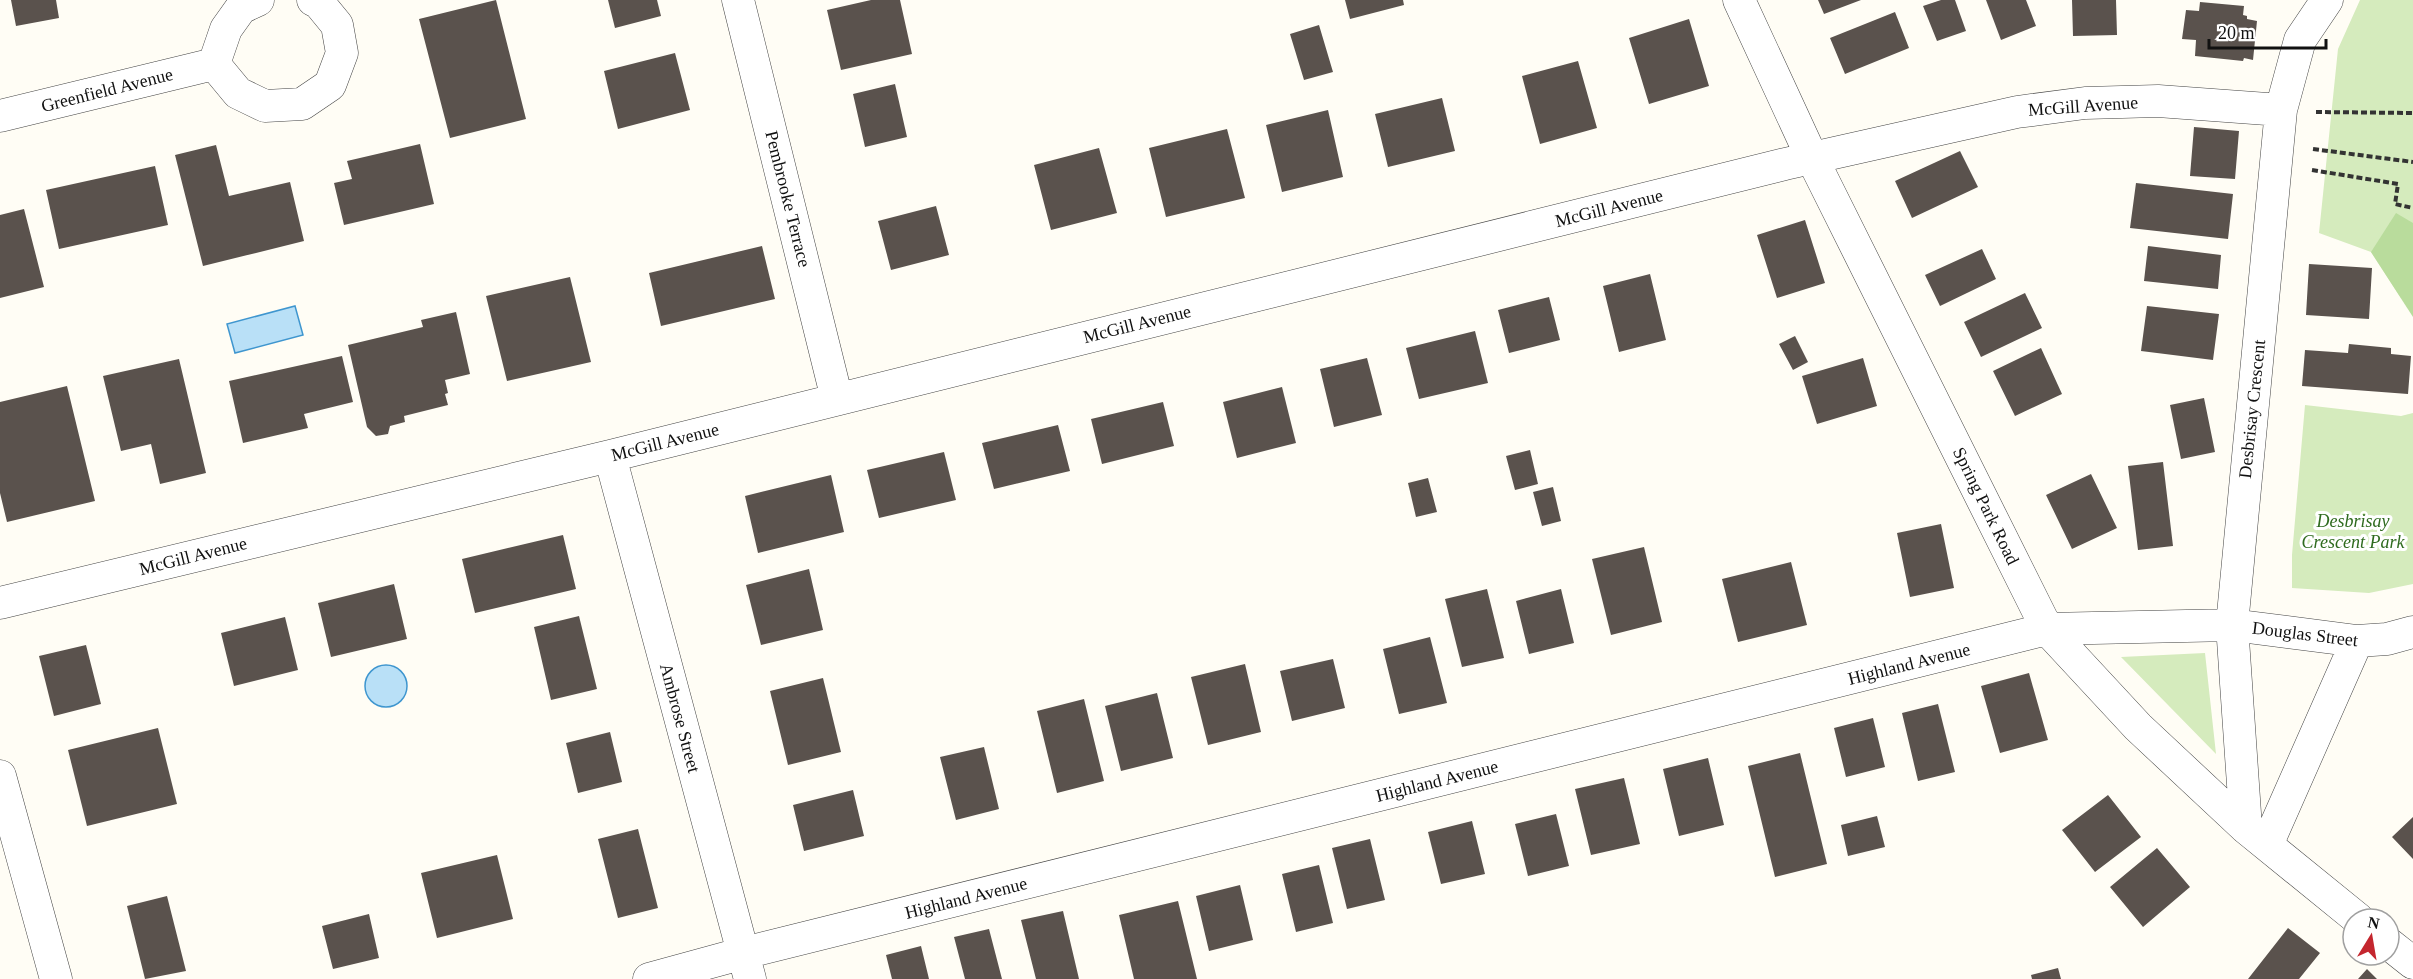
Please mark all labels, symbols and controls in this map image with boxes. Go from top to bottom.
scale bar [2209,12,2326,50]
text: 20 m [2218,23,2255,43]
street label: Greenfield Avenue [39,64,175,116]
street label: McGill Avenue [2027,92,2139,120]
street label: Pembrooke Terrace [761,129,815,269]
street label: McGill Avenue [1553,185,1665,231]
street label: McGill Avenue [1081,301,1193,347]
street label: Desbrisay Crescent [2235,339,2269,479]
street label: McGill Avenue [609,419,721,465]
street label: Spring Park Road [1949,444,2023,568]
park label: Desbrisay Crescent Park [2302,511,2405,552]
street label: McGill Avenue [137,533,249,579]
street label: Douglas Street [2251,618,2359,650]
street label: Highland Avenue [1846,639,1972,689]
street label: Ambrose Street [656,661,704,775]
street label: Highland Avenue [1374,756,1500,806]
street label: Highland Avenue [903,873,1029,923]
north arrow [2341,907,2401,967]
text: N [2366,913,2381,932]

